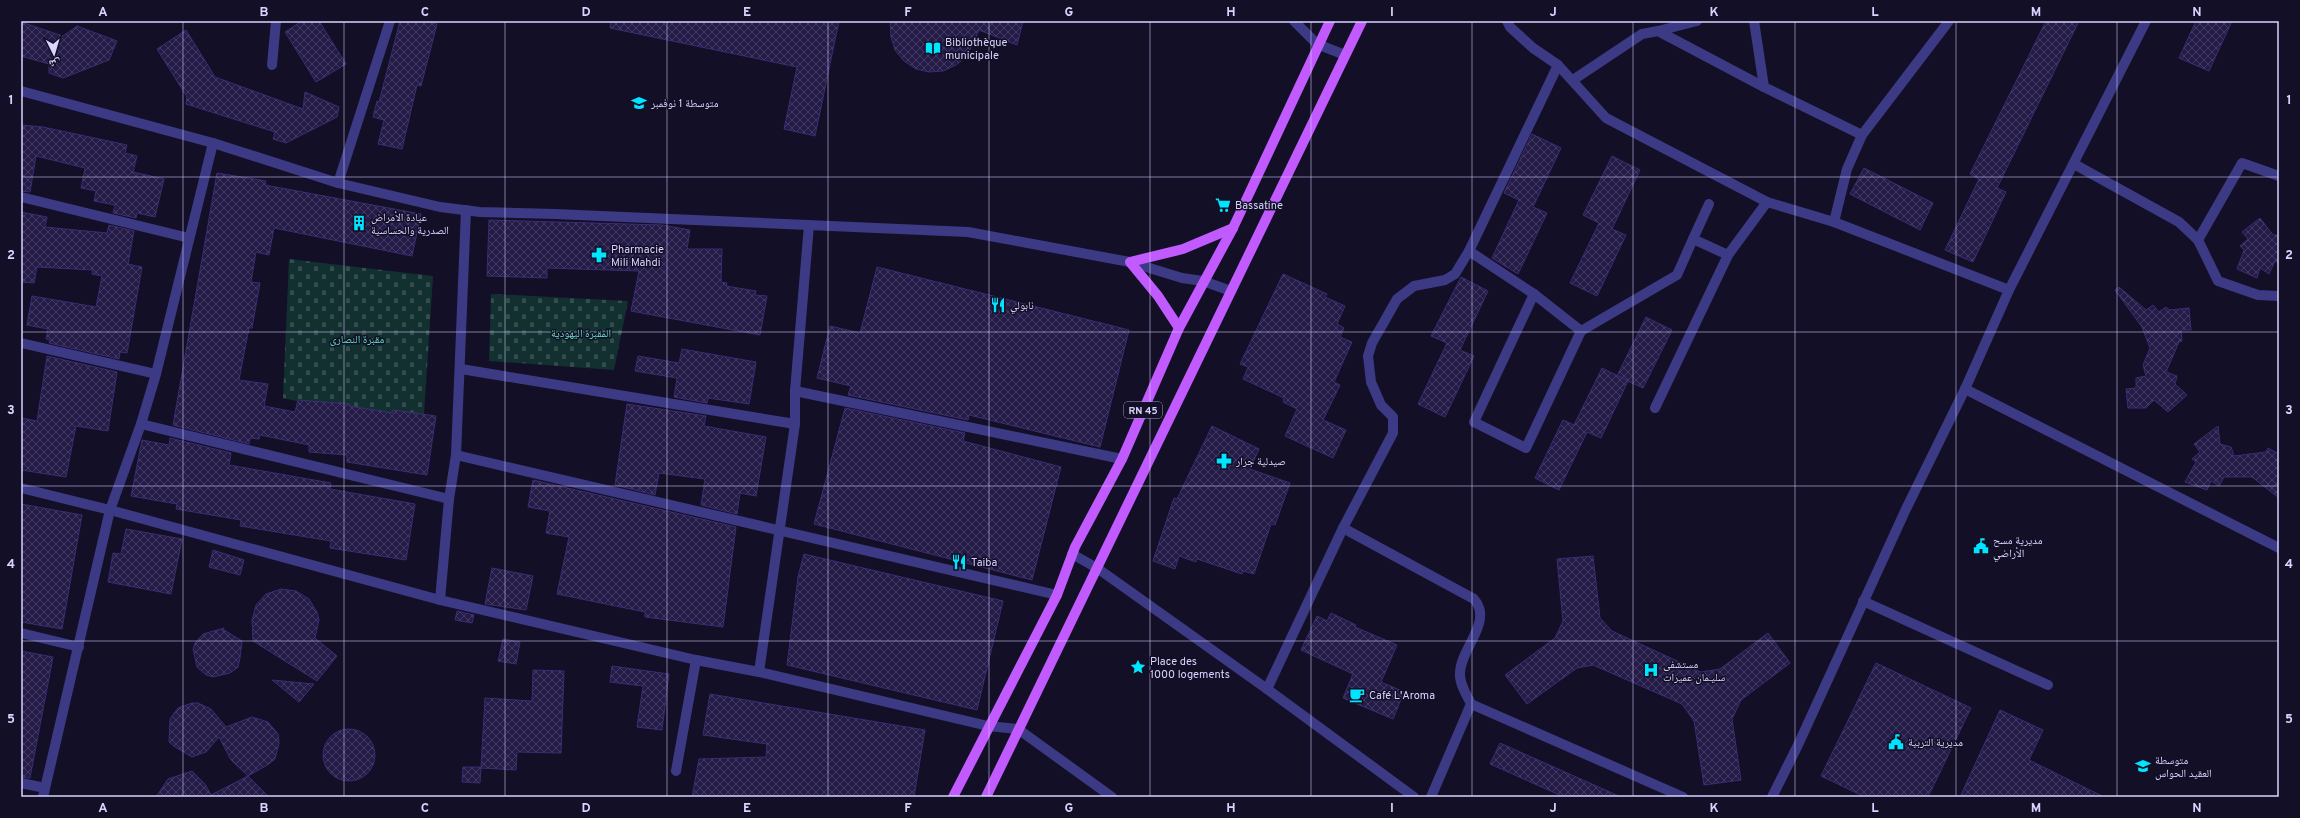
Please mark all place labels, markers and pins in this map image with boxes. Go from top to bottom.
place label: Bibliothèque municipale [945,36,1008,63]
library icon: Bibliothèque municipale [924,39,942,57]
school or university icon: متوسطة 1 نوفمبر [630,94,648,112]
place label: متوسطة 1 نوفمبر [650,97,719,111]
supermarket icon: Bassatine [1214,196,1232,214]
place label: Bassatine [1235,199,1283,213]
place label: عيادة الأمراض الصدرية والحساسية [371,211,449,238]
building icon: عيادة الأمراض الصدرية والحساسية [350,214,368,232]
place label: Pharmacie Mili Mahdi [611,243,664,270]
pharmacy icon: Pharmacie Mili Mahdi [590,246,608,264]
restaurant icon: نابولي [989,296,1007,314]
place label: نابولي [1010,299,1034,314]
pharmacy icon: صيدلية جرار [1215,452,1233,470]
place label: صيدلية جرار [1235,455,1286,469]
place label: مديرية مسح الأراضي [1993,534,2042,562]
public building icon: مديرية مسح الأراضي [1972,537,1990,555]
restaurant icon: Taiba [950,553,968,571]
place label: Taiba [971,556,998,570]
place label: Place des 1000 logements [1150,655,1230,682]
place icon: Place des 1000 logements [1129,658,1147,676]
place label: مستشفى سليـمان عميرات [1663,658,1725,685]
hospital icon: مستشفى سليـمان عميرات [1642,661,1660,679]
cafe icon: Café L'Aroma [1348,686,1366,704]
place label: Café L'Aroma [1369,689,1435,703]
public building icon: مديرية التربية [1887,733,1905,751]
place label: مديرية التربية [1908,736,1963,750]
place label: متوسطة العقيد الحواس [2155,754,2212,781]
school or university icon: متوسطة العقيد الحواس [2134,757,2152,775]

